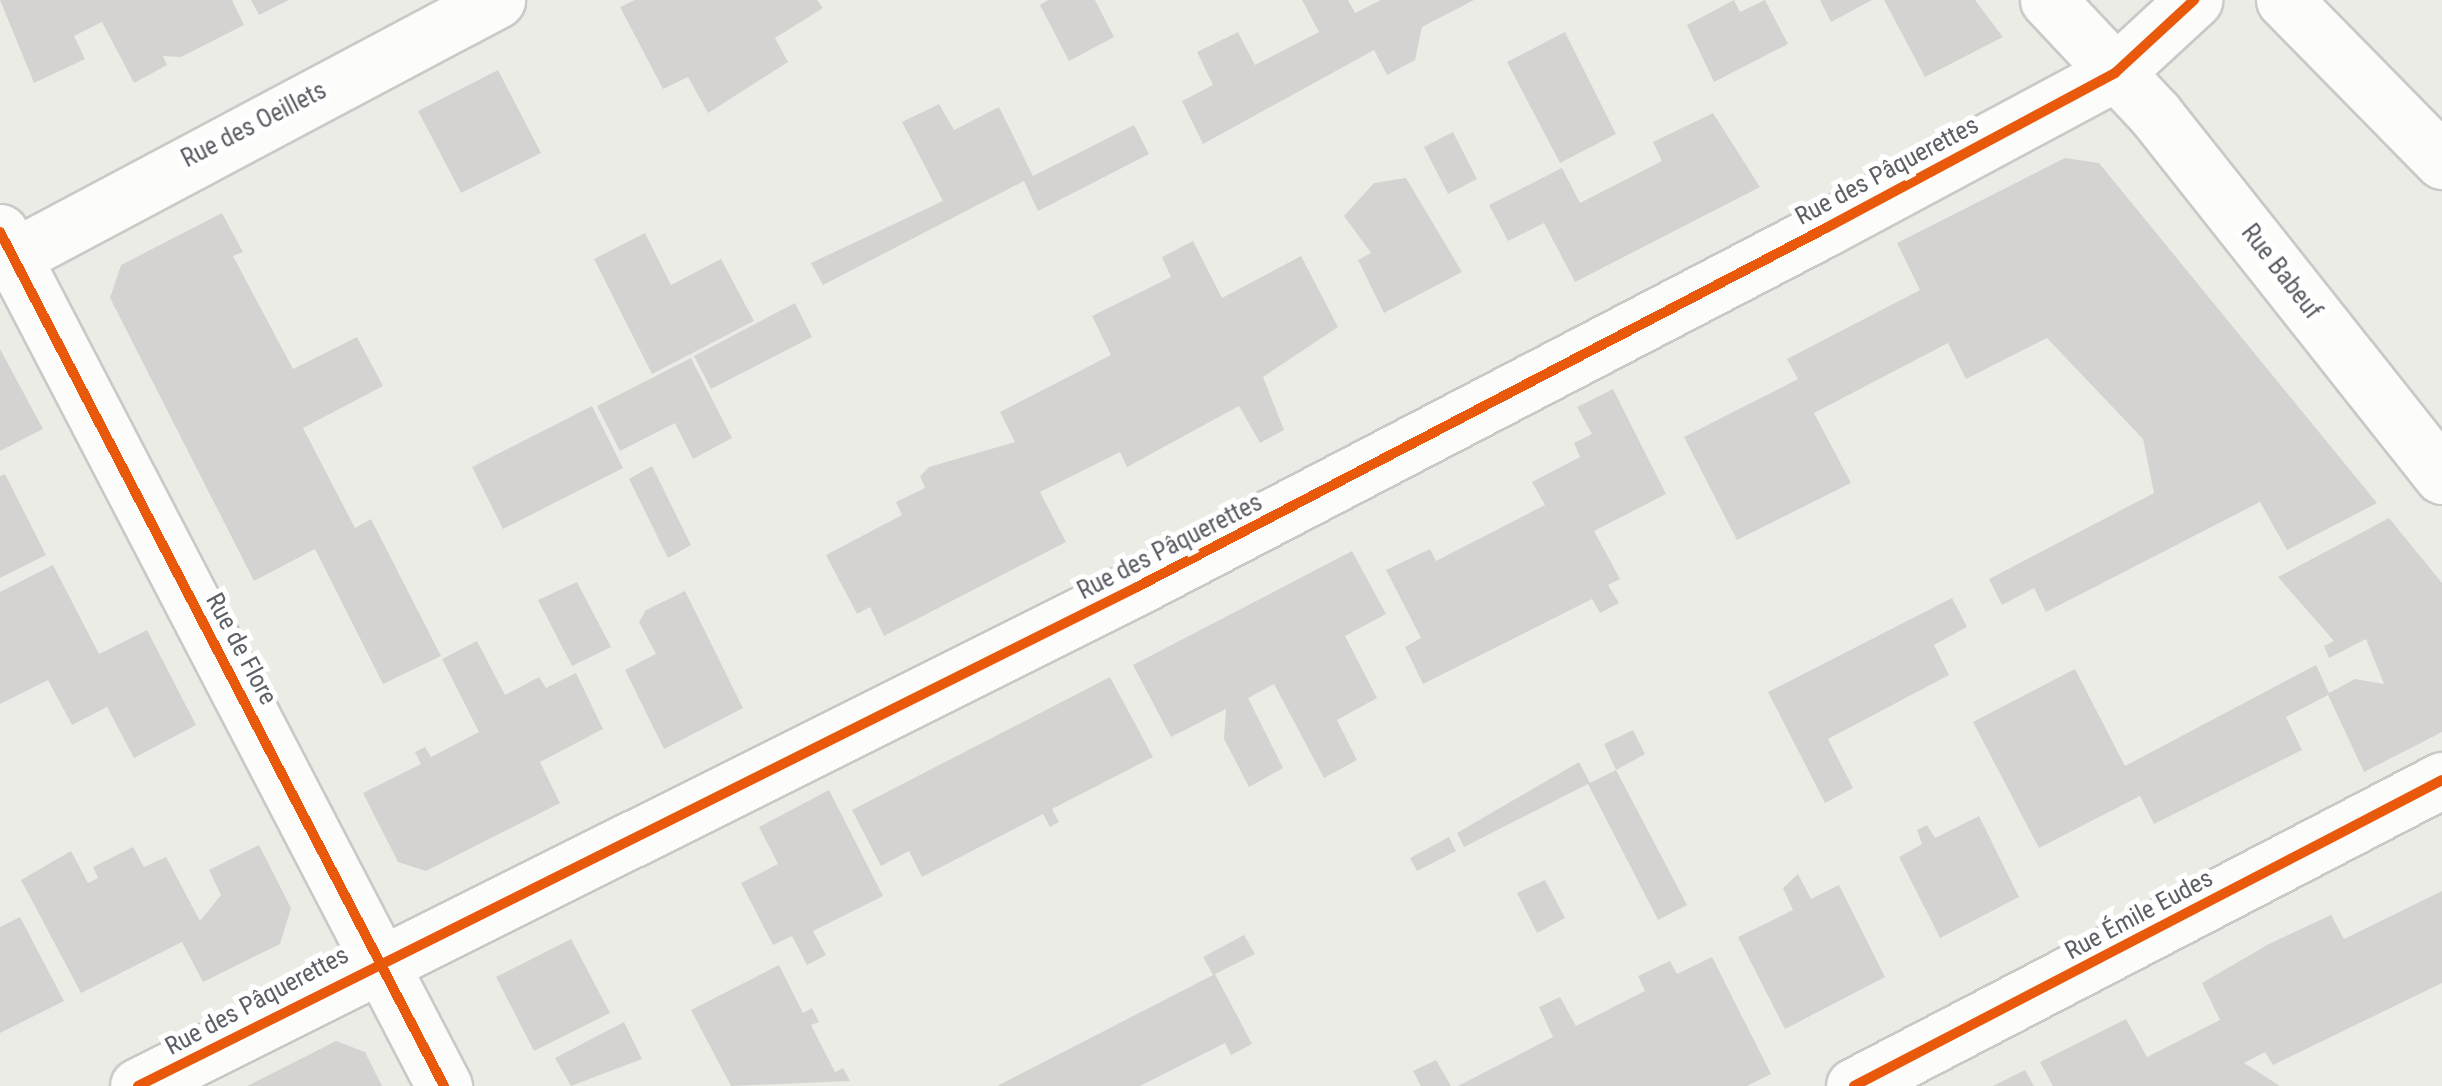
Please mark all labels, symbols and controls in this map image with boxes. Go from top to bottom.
street label: Rue des Oeillets [177,76,331,174]
street label: Rue des Pâquerettes [1790,110,1984,232]
street label: Rue Babeuf [2235,218,2327,326]
street label: Rue des Pâquerettes [1073,488,1267,606]
street label: Rue de Flore [199,588,283,710]
street label: Rue Émile Eudes [2060,864,2218,966]
street label: Rue des Pâquerettes [160,940,354,1062]

